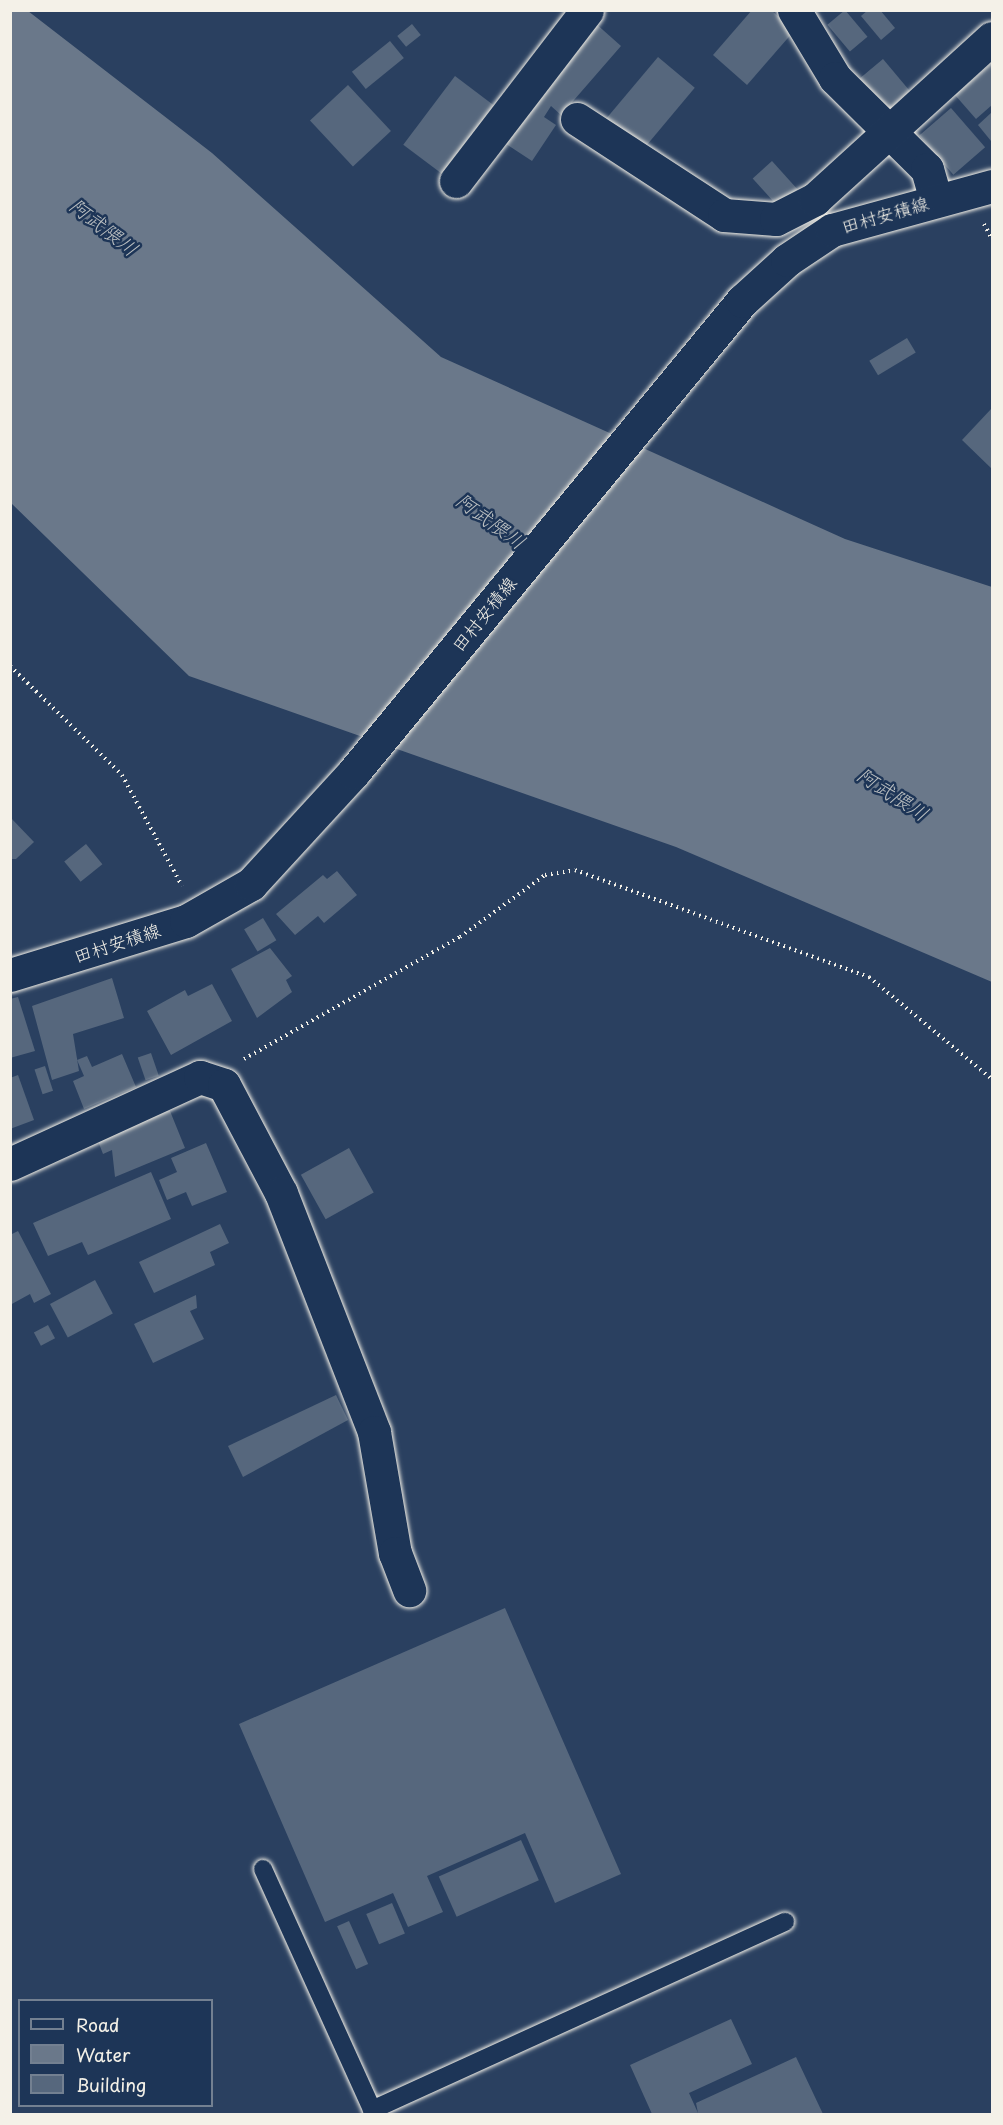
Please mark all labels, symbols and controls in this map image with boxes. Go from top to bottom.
street label: 田村安積線 [839,192,931,238]
water label: 阿武隈川 [65,193,143,261]
water label: 阿武隈川 [452,488,530,554]
street label: 田村安積線 [447,572,521,656]
water label: 阿武隈川 [853,762,933,826]
street label: 田村安積線 [71,919,163,967]
legend [18,1999,213,2107]
text: Road [76,2011,120,2038]
text: Water [76,2041,130,2068]
text: Building [76,2071,146,2098]

